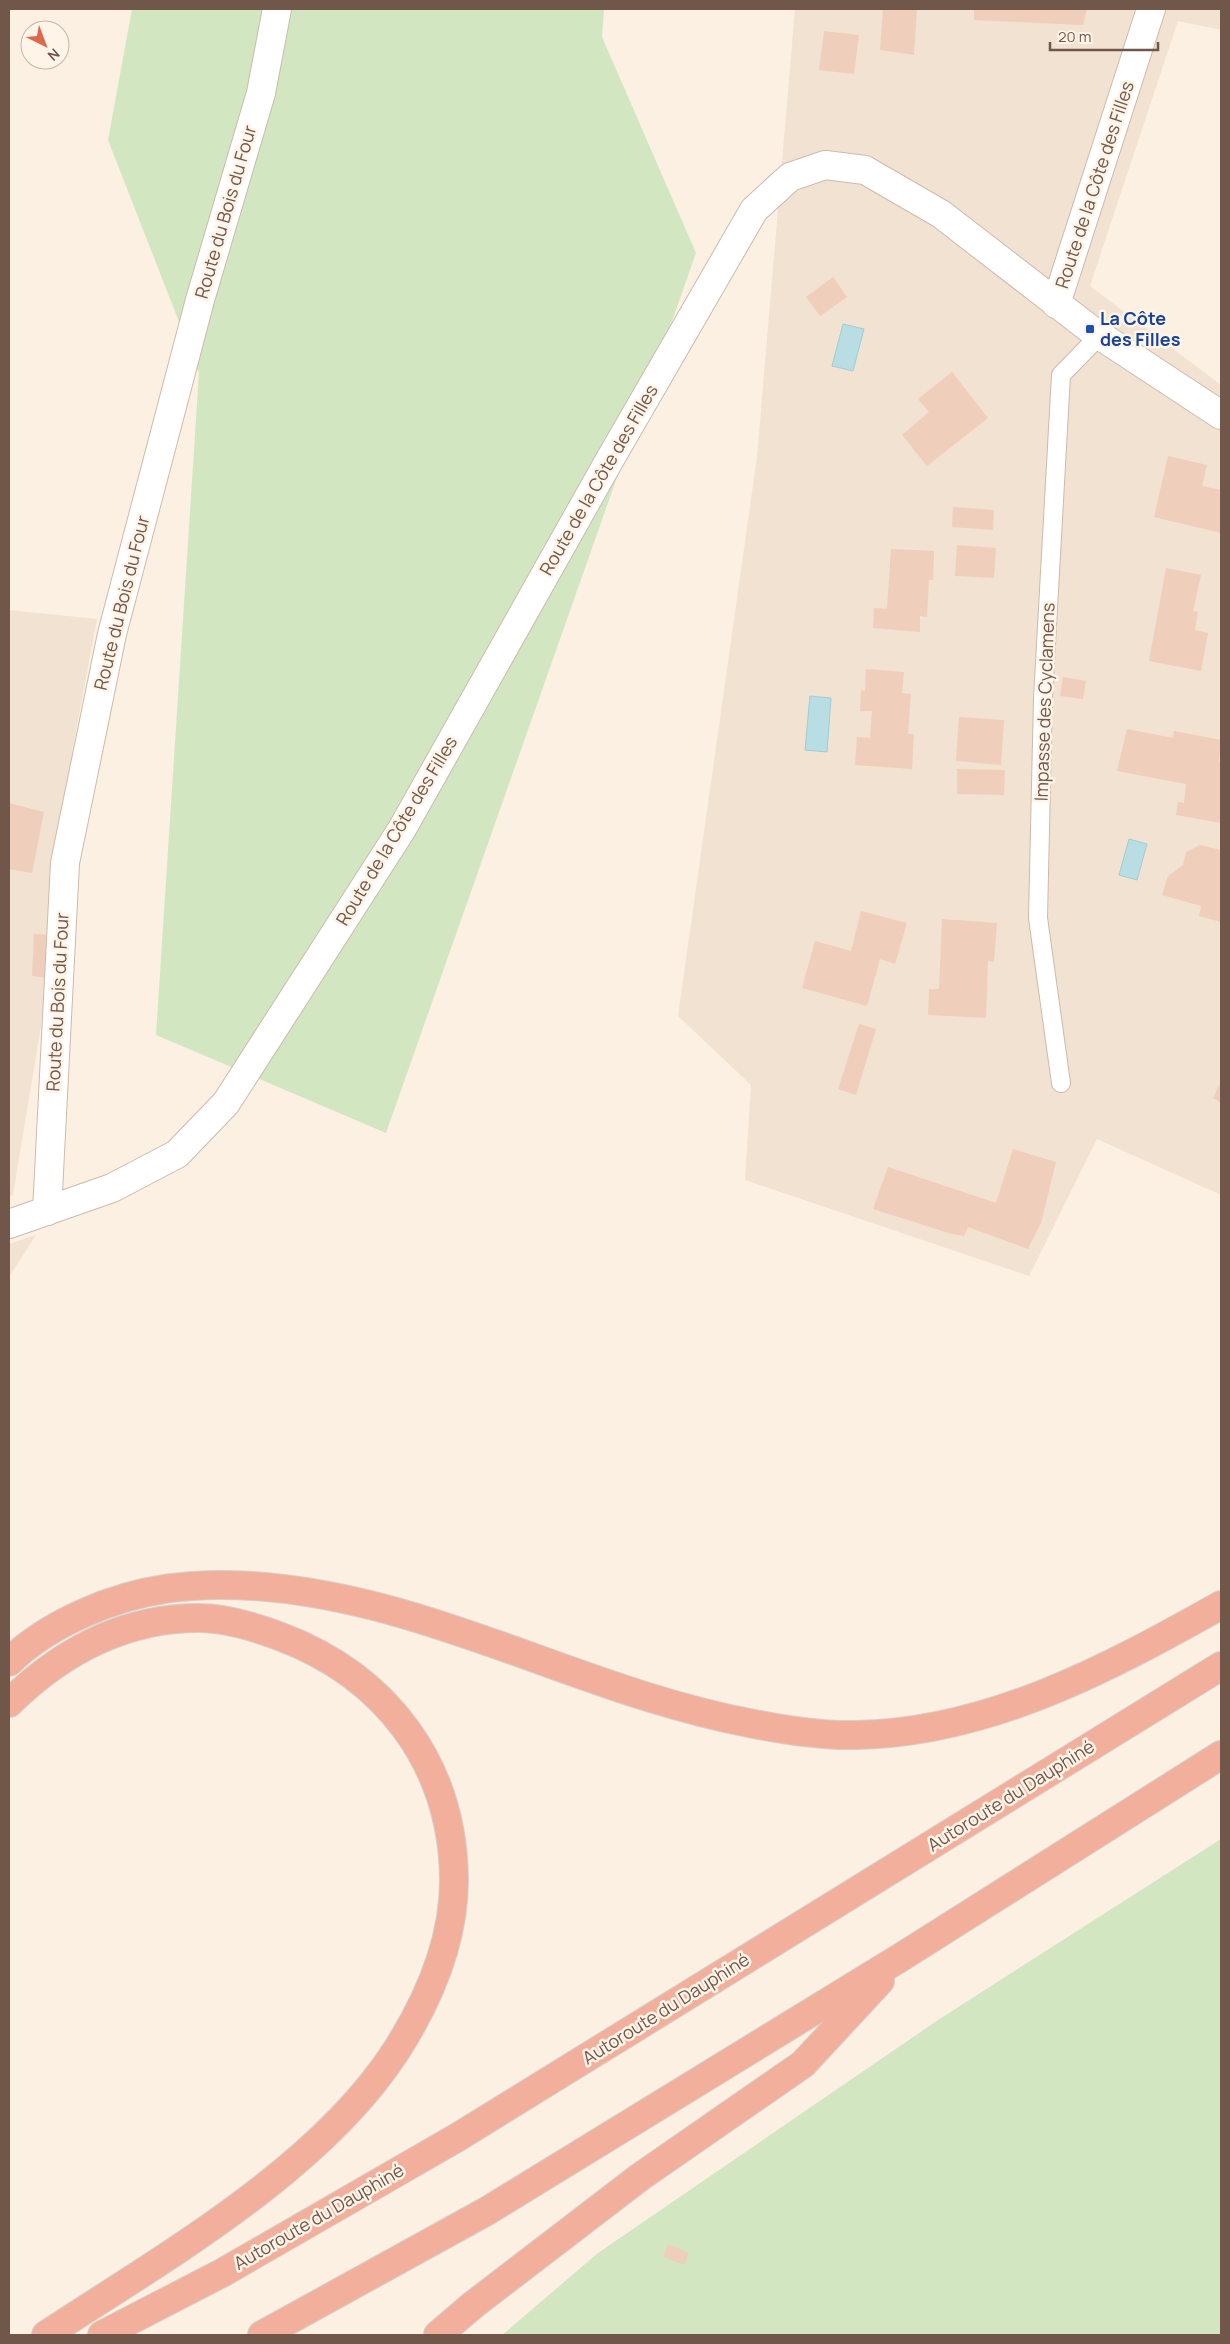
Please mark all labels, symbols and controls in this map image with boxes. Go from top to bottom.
north arrow [20,20,70,70]
scale bar [1050,20,1158,52]
text: 20 m [1058,26,1091,47]
text: N [44,45,64,65]
street label: Route de la Côte des Filles [1049,78,1139,291]
street label: Route du Bois du Four [189,122,261,301]
place label: La Côte des Filles [1100,306,1181,351]
marker: La Côte des Filles [1084,323,1096,335]
street label: Route de la Côte des Filles [534,380,663,579]
street label: Route du Bois du Four [88,512,154,693]
street label: Impasse des Cyclamens [1029,602,1059,802]
street label: Route de la Côte des Filles [330,731,462,930]
street label: Route du Bois du Four [40,911,74,1092]
street label: Autoroute du Dauphiné [922,1734,1099,1856]
street label: Autoroute du Dauphiné [577,1947,754,2069]
street label: Autoroute du Dauphiné [229,2158,408,2275]

